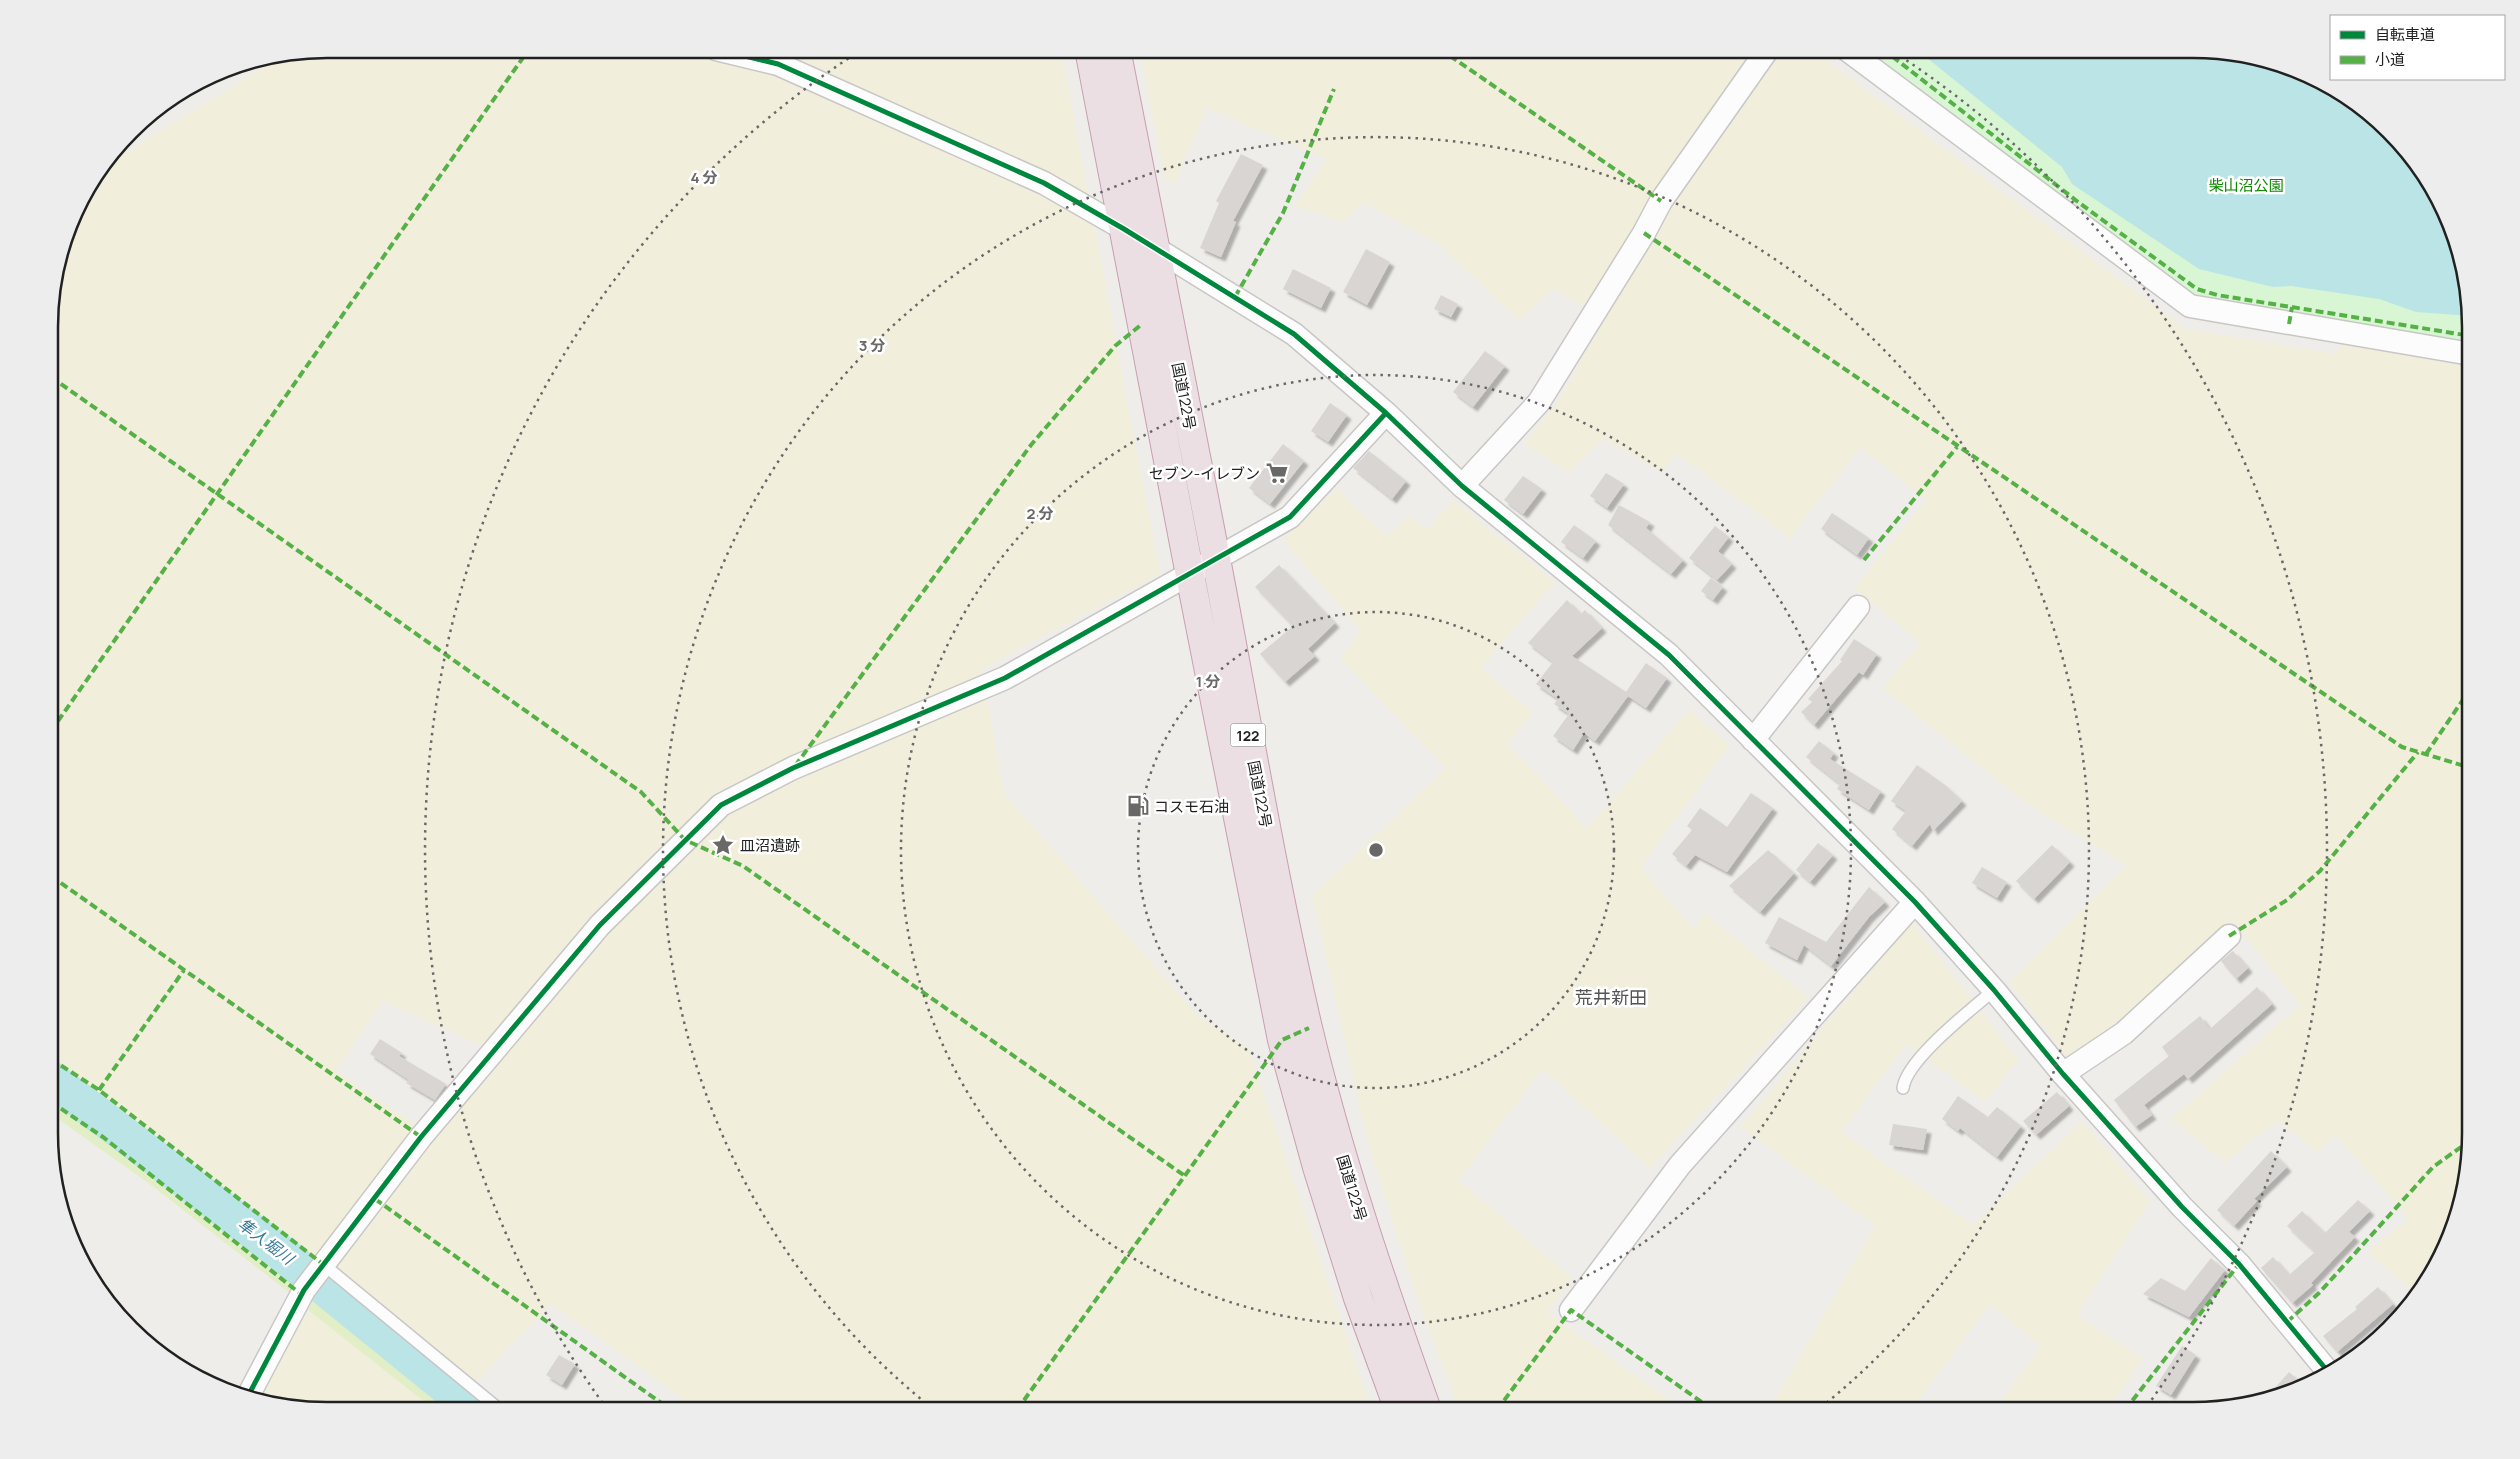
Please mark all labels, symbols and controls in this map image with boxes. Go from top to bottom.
legend [2330,15,2505,80]
text: 自転車道 [2375,24,2435,45]
text: 小道 [2375,49,2405,70]
text: 4 分 [690,167,718,188]
park label: 柴山沼公園 [2208,175,2284,196]
text: 3 分 [859,335,885,356]
street label: 国道122号 [1167,361,1201,431]
supermarket icon: セブン-イレブン [1264,460,1290,486]
place label: セブン-イレブン [1149,463,1260,484]
text: 2 分 [1027,503,1053,524]
text: 1 分 [1196,671,1220,692]
road number: 122 [1230,724,1266,746]
street label: 国道122号 [1243,759,1277,829]
fuel station icon: コスモ石油 [1125,793,1151,819]
place label: コスモ石油 [1154,796,1229,817]
place icon: 皿沼遺跡 [710,832,736,858]
place label: 皿沼遺跡 [740,835,800,856]
centre of rings [1367,841,1385,859]
district label: 荒井新田 [1575,985,1647,1009]
street label: 国道122号 [1332,1152,1372,1224]
water label: 隼人堀川 [234,1213,300,1270]

